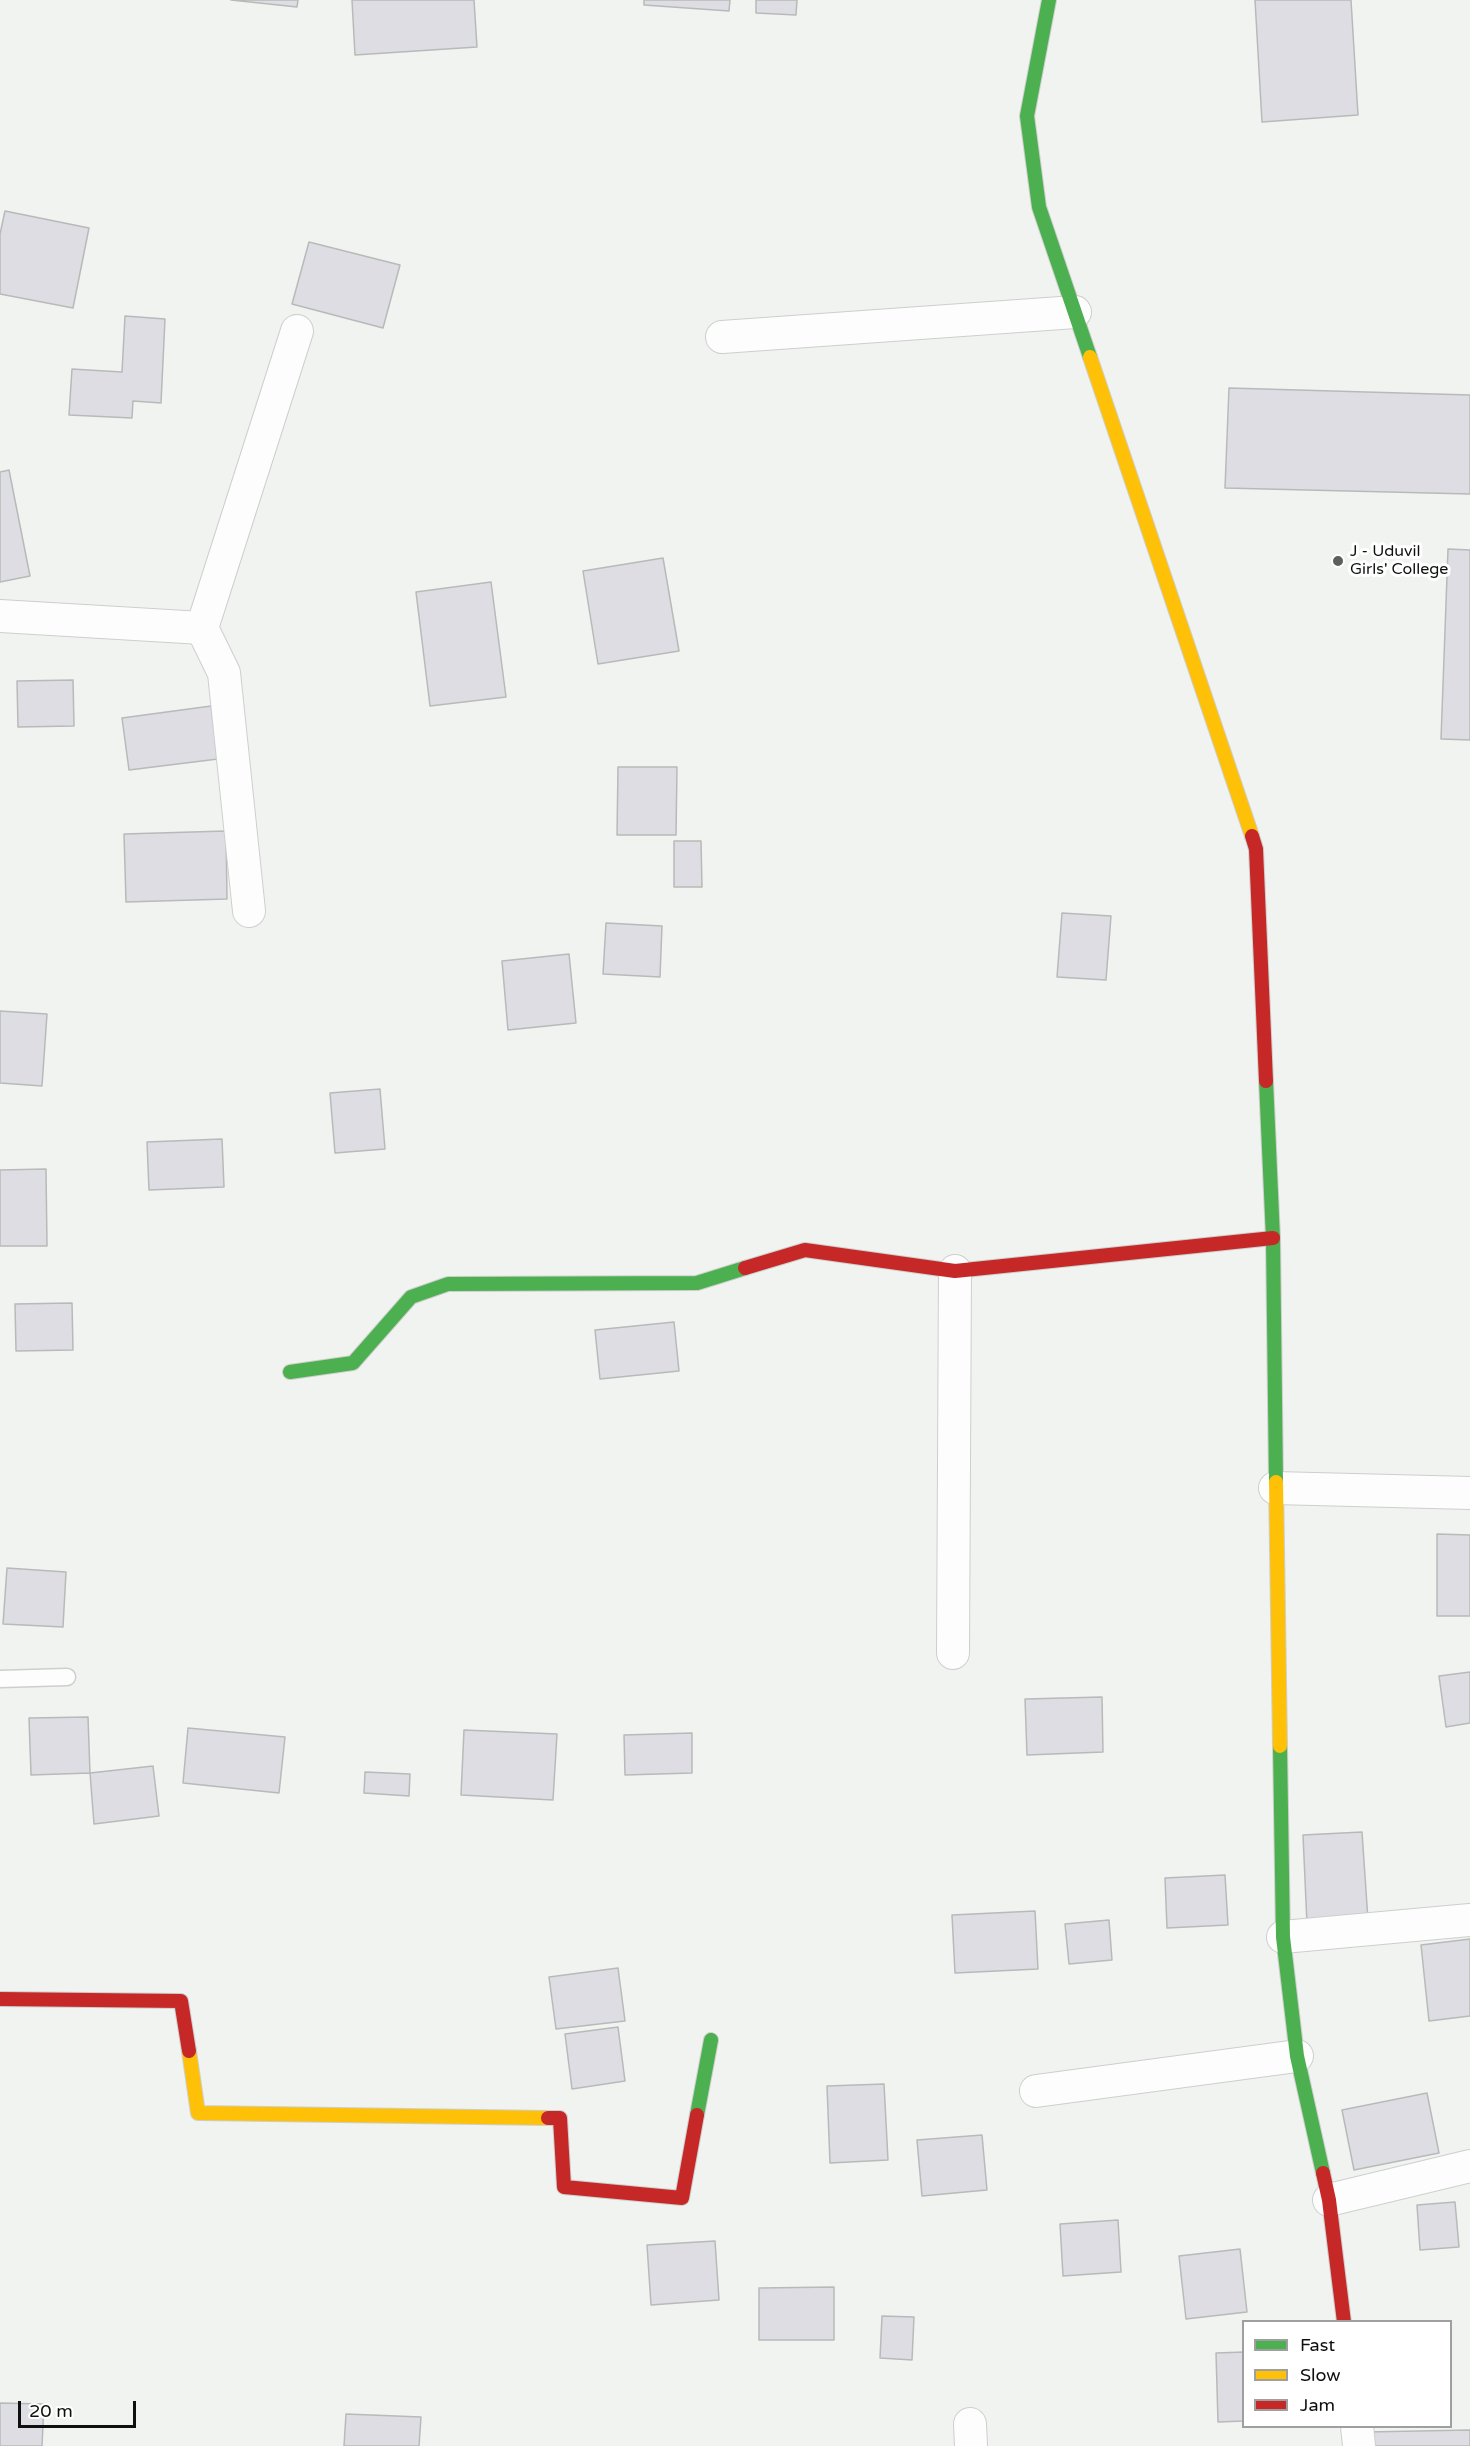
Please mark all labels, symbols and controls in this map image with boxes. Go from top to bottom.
place label: J - Uduvil Girls' College [1350,542,1448,580]
marker: J - Uduvil Girls' College [1331,554,1345,568]
legend [1242,2320,1452,2428]
text: Fast [1300,2334,1335,2356]
text: Slow [1300,2364,1341,2386]
scale bar [21,2389,140,2427]
text: Jam [1300,2394,1335,2416]
text: 20 m [29,2400,73,2422]

